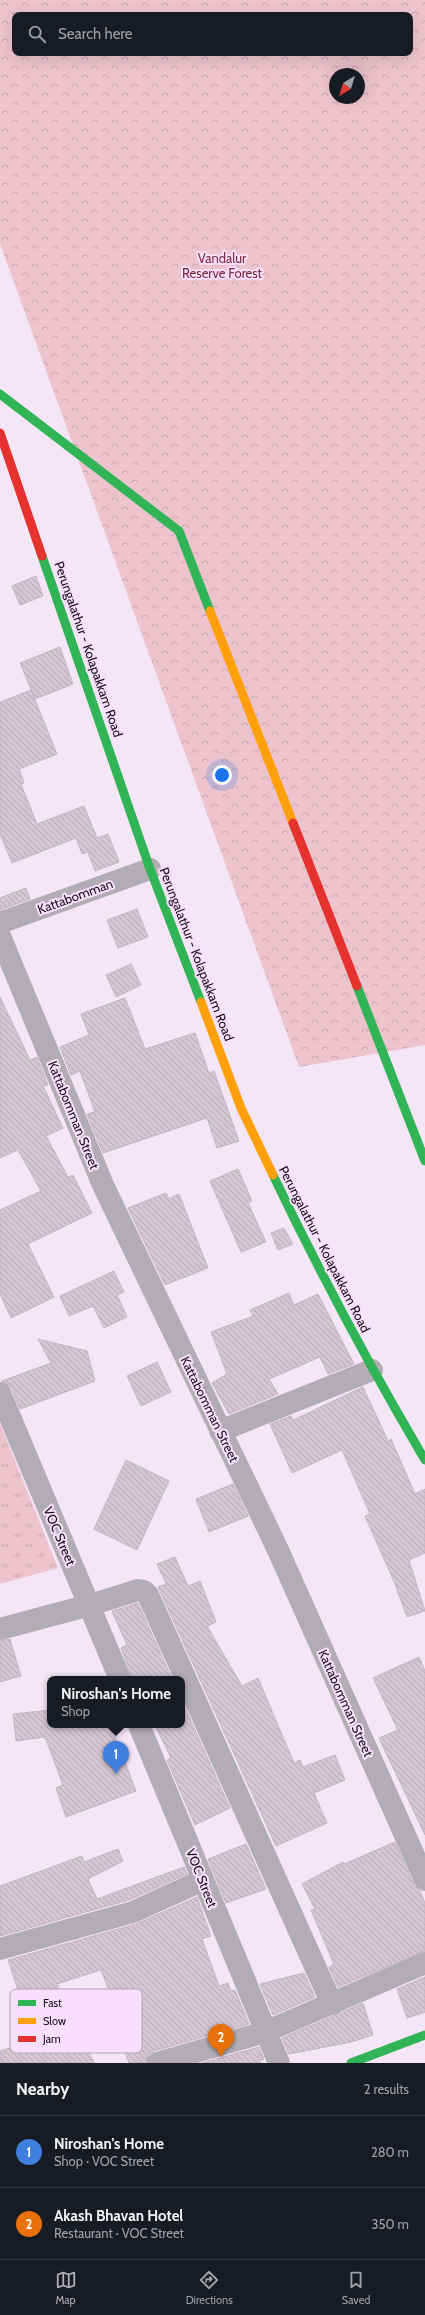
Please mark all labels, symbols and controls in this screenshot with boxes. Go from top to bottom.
search box [12,12,413,56]
icon: search [26,23,48,45]
text: Search here [58,25,133,43]
north arrow [329,68,365,104]
park label: Vandalur Reserve Forest [182,250,263,281]
street label: Perungalathur - Kolapakkam Road [51,559,127,739]
your location [212,765,232,785]
street label: Perungalathur - Kolapakkam Road [156,865,238,1043]
street label: Kattabomman [35,875,115,917]
street label: Kattabomman Street [45,1058,103,1172]
street label: Perungalathur - Kolapakkam Road [276,1163,374,1335]
street label: Kattabomman Street [177,1354,243,1465]
street label: VOC Street [40,1504,80,1568]
street label: Kattabomman Street [315,1647,377,1760]
popup [47,1676,185,1728]
text: Niroshan's Home [61,1685,171,1703]
text: Shop [61,1703,90,1719]
pin: 1 [103,1741,129,1774]
street label: VOC Street [183,1846,221,1910]
legend [10,1989,142,2053]
text: Fast [43,1996,62,2010]
text: Slow [43,2014,66,2028]
pin: 2 [208,2024,234,2057]
text: Jam [42,2032,61,2046]
text: Nearby [16,2079,69,2099]
text: 2 results [364,2081,409,2097]
text: Niroshan's Home [54,2135,164,2153]
text: 1 [27,2144,31,2160]
text: 280 m [371,2144,409,2160]
text: Shop · VOC Street [54,2153,154,2169]
text: Akash Bhavan Hotel [54,2207,183,2225]
text: 2 [26,2216,32,2232]
text: 350 m [372,2216,409,2232]
text: Restaurant · VOC Street [54,2225,184,2241]
tab: Map [55,2269,77,2307]
tab: Directions [186,2269,233,2307]
tab: Saved [342,2269,370,2307]

